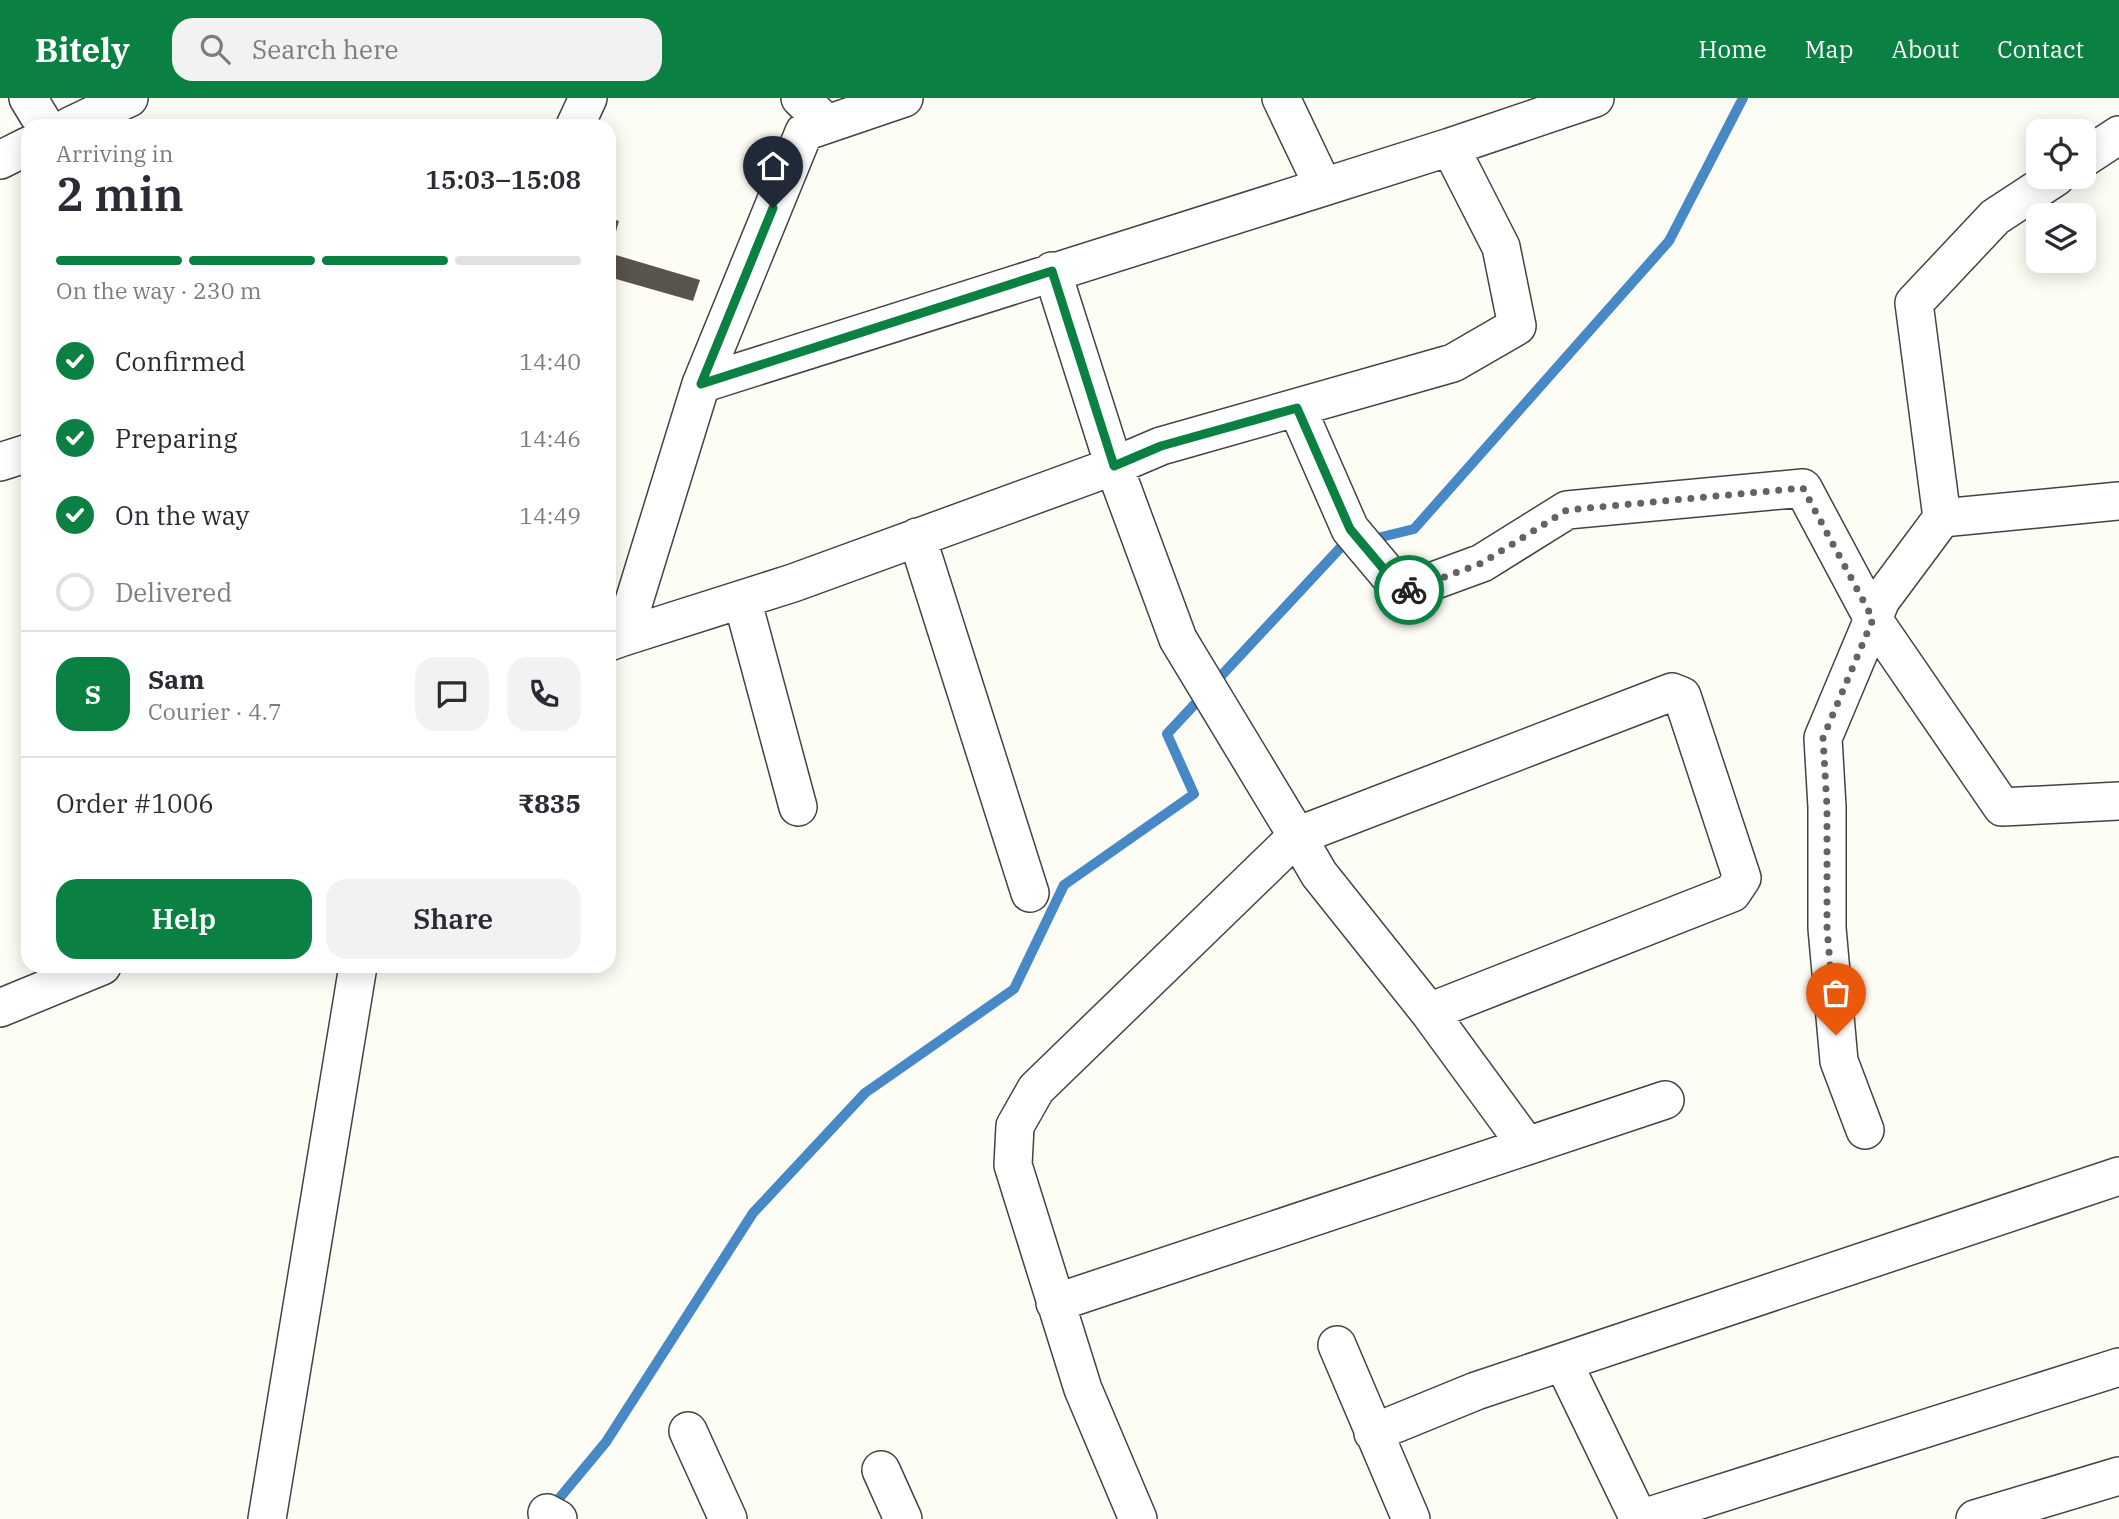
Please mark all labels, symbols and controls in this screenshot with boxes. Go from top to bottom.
search box [172,18,662,81]
text: Bitely [35,28,130,71]
icon: search [196,30,234,68]
text: Search here [252,32,398,66]
text: Home [1699,33,1767,65]
text: Map [1805,33,1853,65]
text: About [1891,33,1959,65]
text: Contact [1997,33,2084,65]
map controls [2026,119,2096,273]
button: locate [2026,119,2096,189]
pin [743,136,803,208]
text: Arriving in [56,138,173,168]
icon: home [754,147,792,185]
text: 15:03–15:08 [425,162,581,196]
text: 2 min [56,164,184,224]
button: layers [2026,203,2096,273]
text: On the way · 230 m [56,275,262,305]
icon: check [56,342,94,380]
text: Confirmed [115,344,246,378]
text: 14:40 [519,346,581,376]
icon: check [56,419,94,457]
text: Preparing [115,421,237,455]
text: 14:46 [519,423,581,453]
icon: check [56,496,94,534]
text: On the way [115,498,249,532]
text: 14:49 [519,500,581,530]
courier [1374,555,1444,625]
icon: bike [1390,571,1428,609]
text: Delivered [115,575,232,609]
button: chat [415,657,489,731]
button: phone [507,657,581,731]
text: Sam [148,662,204,696]
text: S [85,677,101,711]
text: Courier · 4.7 [148,696,282,726]
text: Order #1006 [56,786,214,820]
text: ₹835 [518,786,581,820]
button: Help [56,879,312,959]
button: Share [326,879,581,959]
pin [1806,963,1866,1035]
icon: bag [1817,974,1855,1012]

